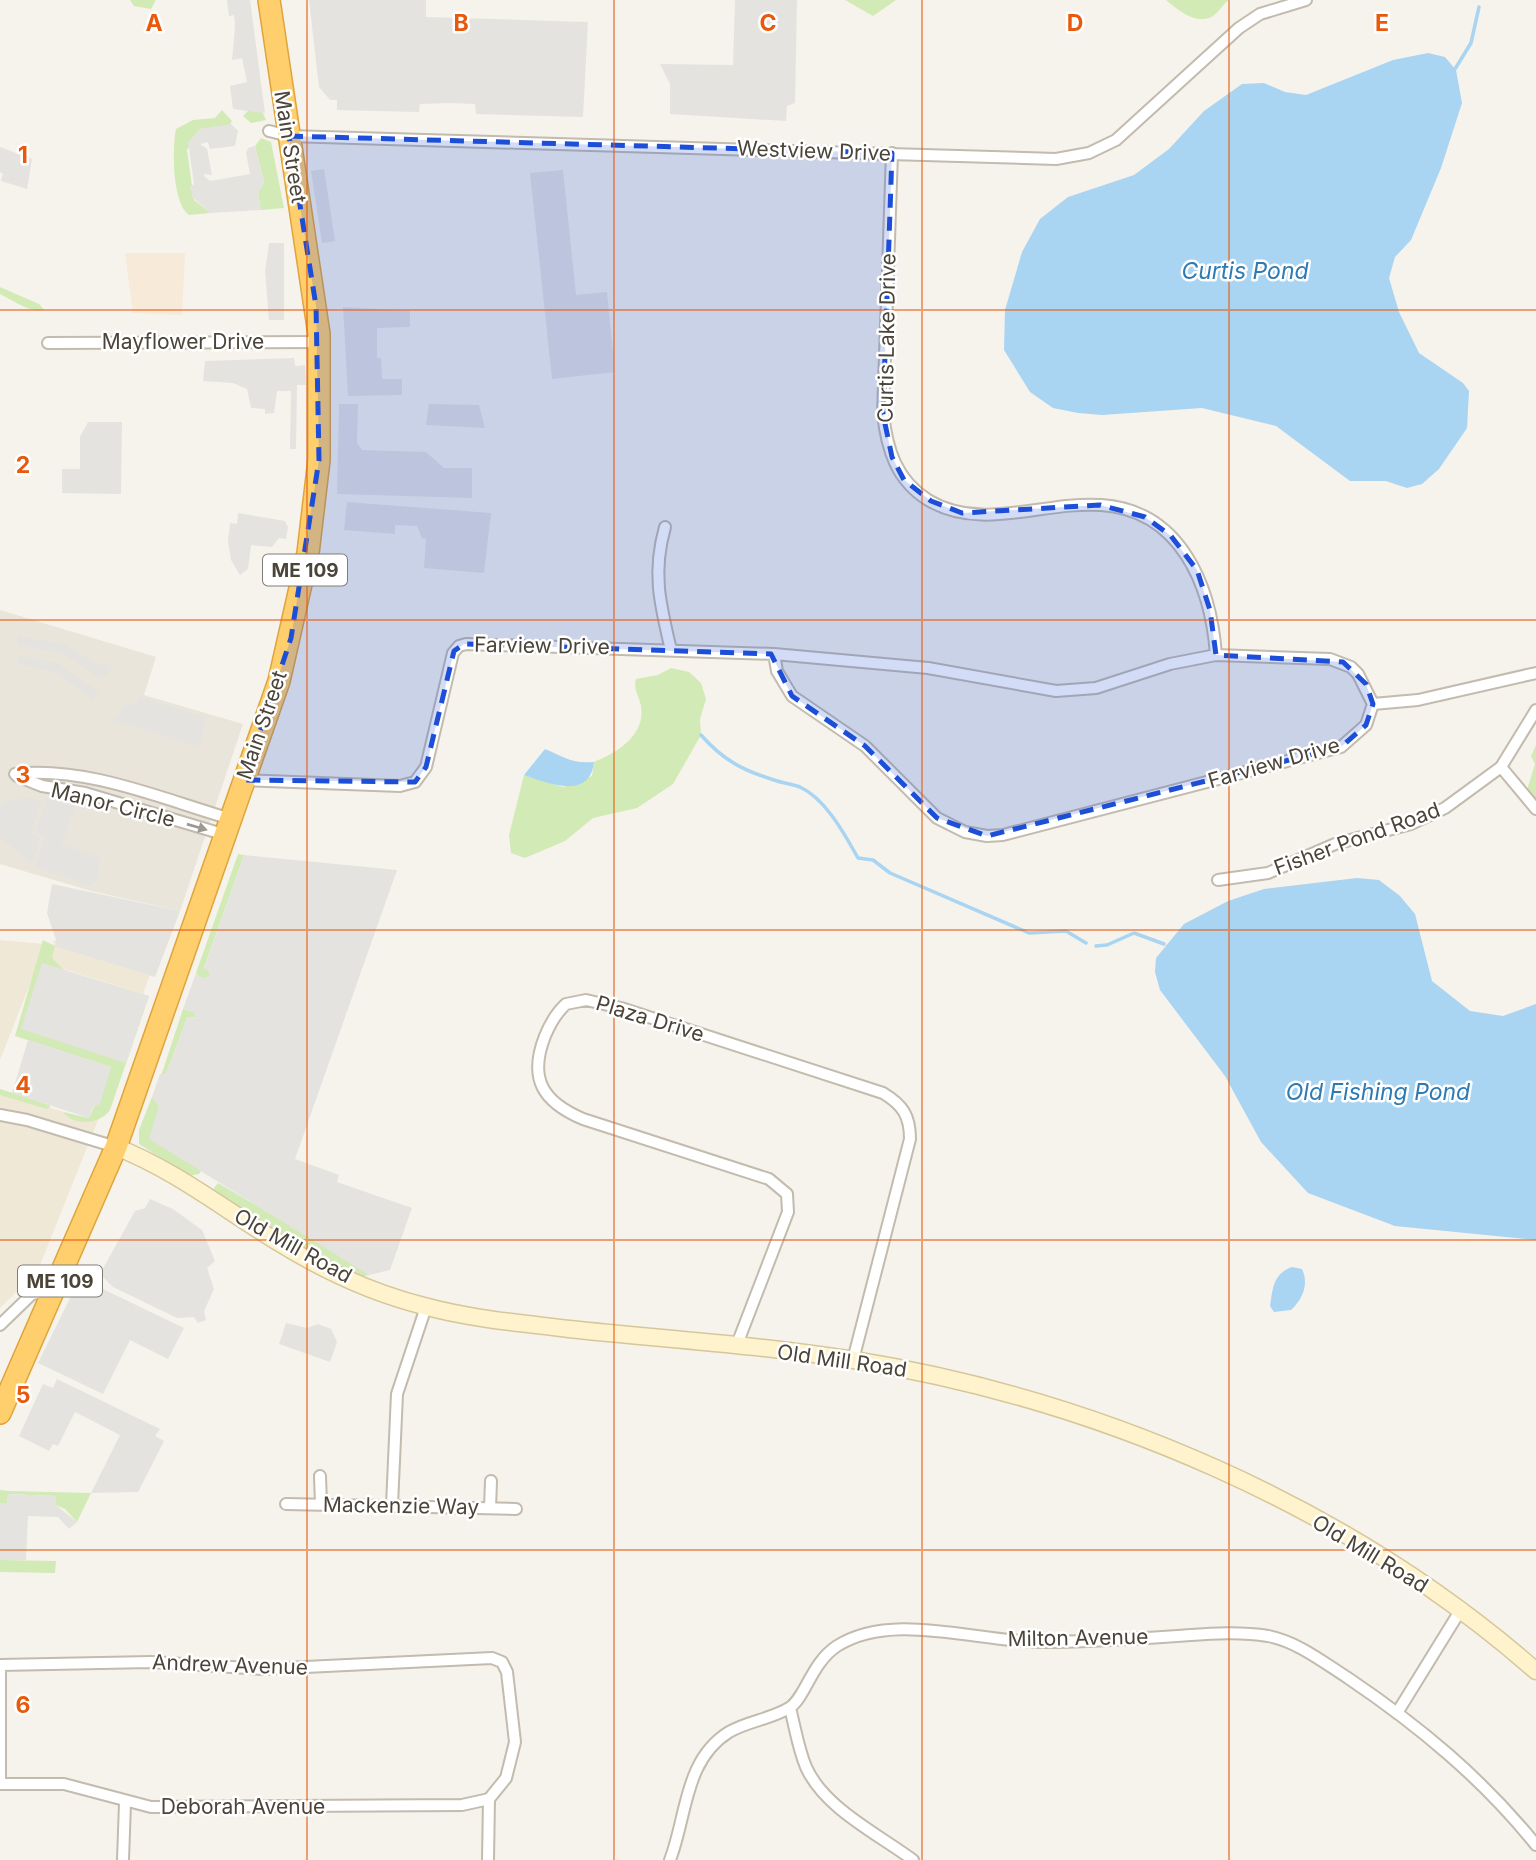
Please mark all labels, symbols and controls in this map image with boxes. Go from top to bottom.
text: A [145,9,163,37]
text: B [453,9,469,37]
text: C [759,9,777,37]
text: D [1067,9,1083,37]
text: E [1375,9,1389,37]
street label: Main Street [269,89,312,205]
street label: Westview Drive [737,135,892,166]
text: 1 [18,141,28,169]
street label: Curtis Lake Drive [873,253,900,423]
water label: Curtis Pond [1181,257,1310,285]
street label: Mayflower Drive [102,329,264,354]
text: 2 [16,451,30,479]
road number: ME 109 [263,554,347,586]
street label: Farview Drive [474,632,610,659]
street label: Main Street [231,667,292,783]
street label: Farview Drive [1205,732,1343,793]
text: 3 [16,761,30,789]
street label: Manor Circle [49,777,178,832]
street label: Fisher Pond Road [1270,797,1443,880]
one-way arrow [187,822,208,832]
street label: Plaza Drive [593,990,707,1047]
text: 4 [15,1071,31,1099]
water label: Old Fishing Pond [1286,1078,1471,1106]
street label: Old Mill Road [230,1203,356,1288]
road number: ME 109 [18,1266,102,1296]
street label: Old Mill Road [776,1339,909,1382]
text: 5 [16,1381,30,1409]
street label: Mackenzie Way [323,1492,480,1519]
street label: Old Mill Road [1308,1509,1433,1598]
street label: Milton Avenue [1007,1624,1149,1651]
street label: Andrew Avenue [152,1649,308,1680]
text: 6 [16,1691,30,1719]
street label: Deborah Avenue [161,1794,325,1819]

